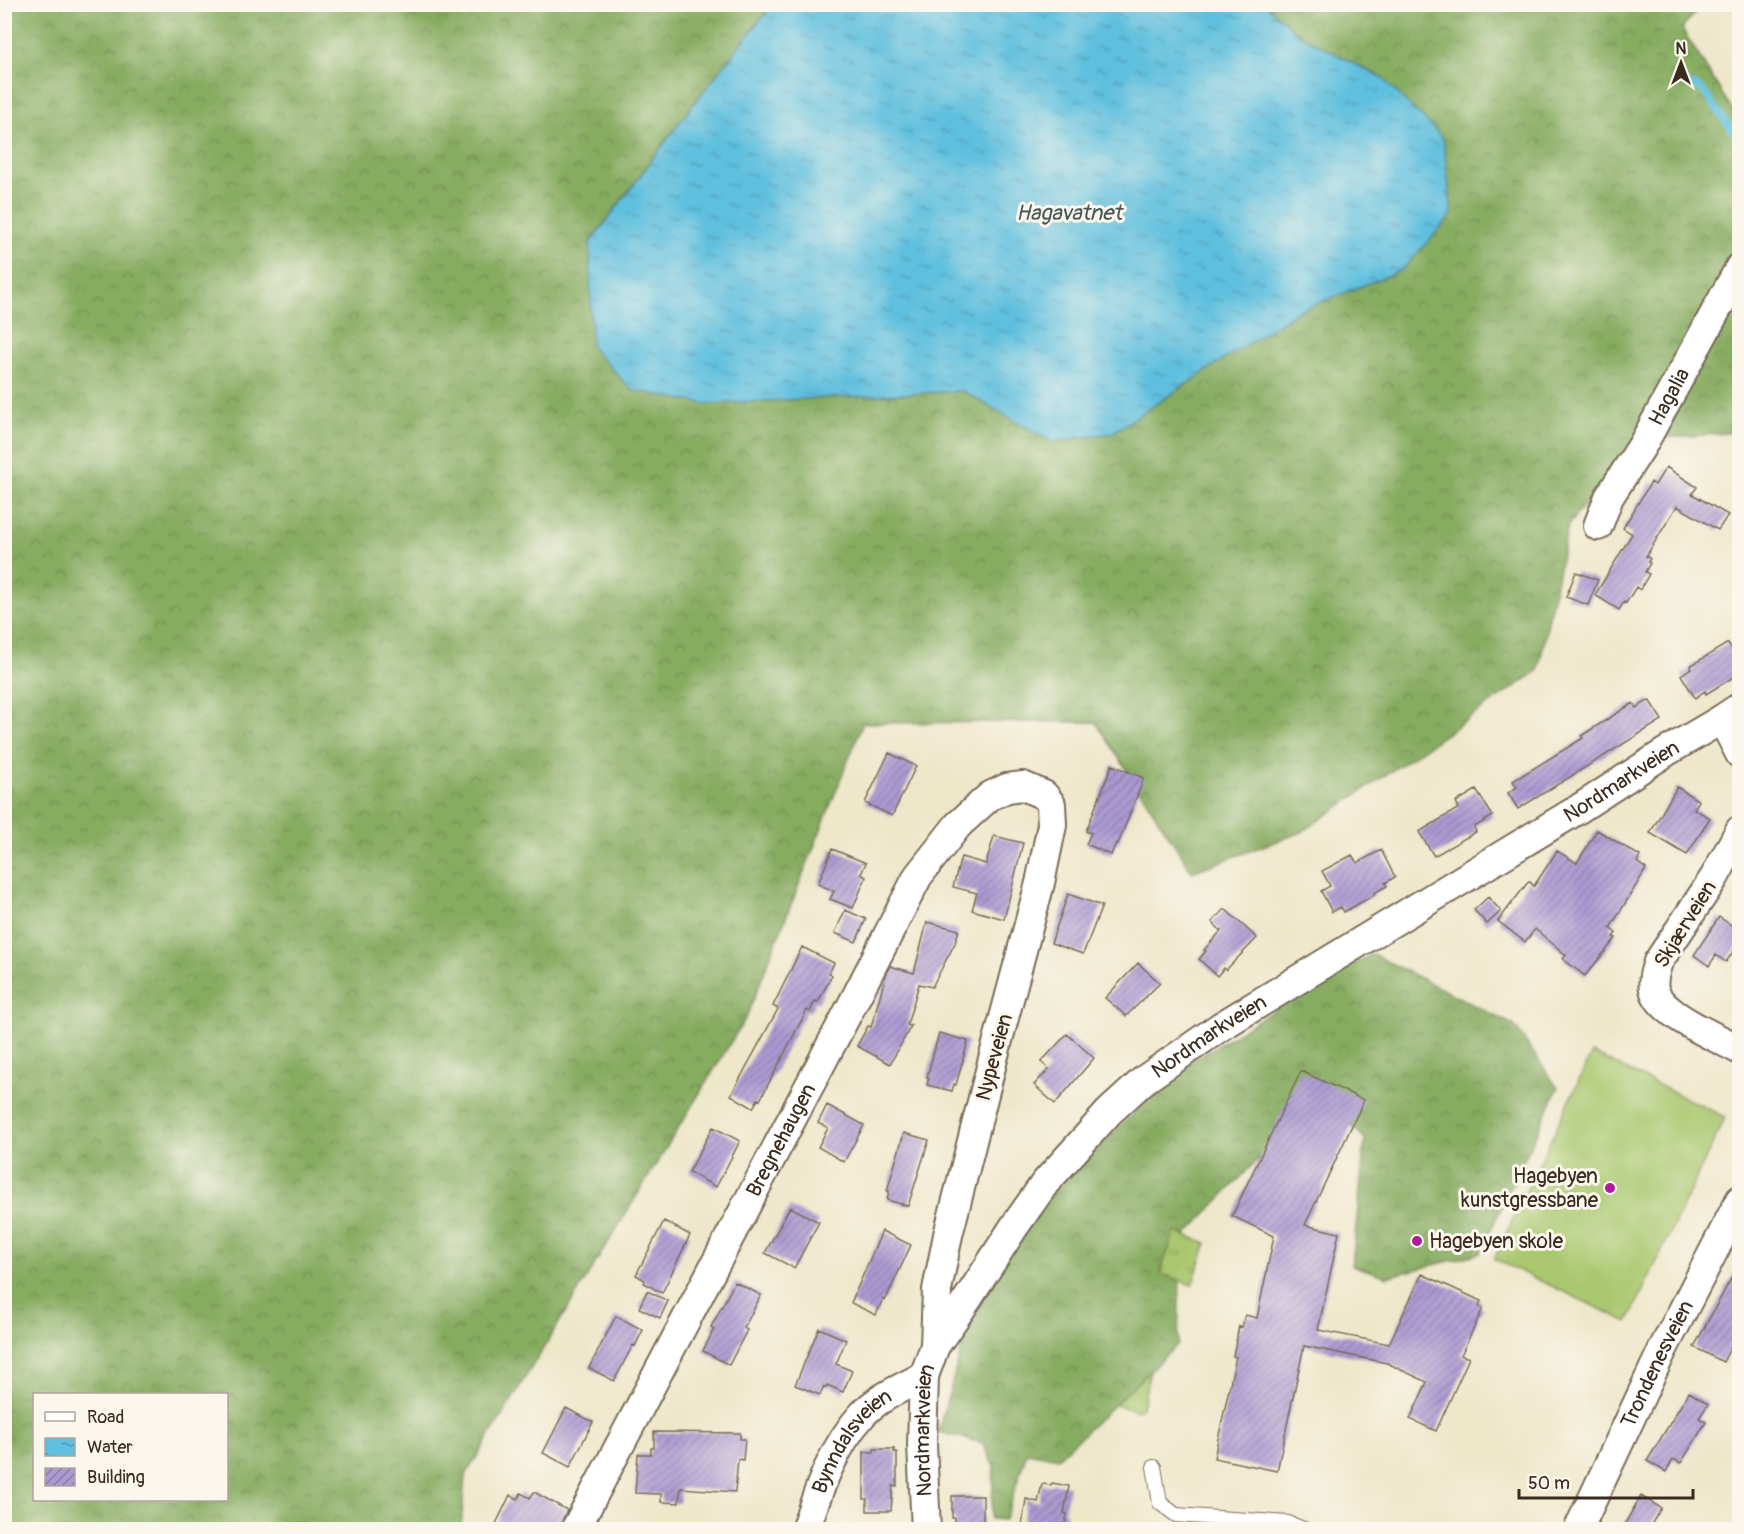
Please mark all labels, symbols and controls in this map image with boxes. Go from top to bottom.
north arrow [1651,33,1711,93]
text: N [1676,39,1687,59]
water label: Hagavatnet [1016,199,1124,227]
street label: Hagalia [1643,363,1696,431]
street label: Nordmarkveien [1559,734,1684,829]
street label: Skjærveien [1648,876,1723,973]
street label: Nordmarkveien [1146,989,1272,1085]
street label: Nypeveien [970,1011,1019,1104]
street label: Bregnehaugen [740,1079,822,1201]
place label: Hagebyen kunstgressbane [1461,1163,1599,1214]
marker: Hagebyen kunstgressbane [1603,1181,1617,1195]
place label: Hagebyen skole [1429,1228,1564,1255]
marker: Hagebyen skole [1410,1234,1424,1248]
street label: Trondenesveien [1615,1296,1700,1432]
street label: Nordmarkveien [909,1360,941,1497]
street label: Bynndalsveien [806,1383,897,1498]
legend [33,1393,228,1501]
text: Road [87,1406,124,1429]
text: Water [87,1436,133,1459]
scale bar [1519,1462,1693,1500]
text: Building [87,1466,145,1489]
text: 50 m [1528,1472,1570,1495]

